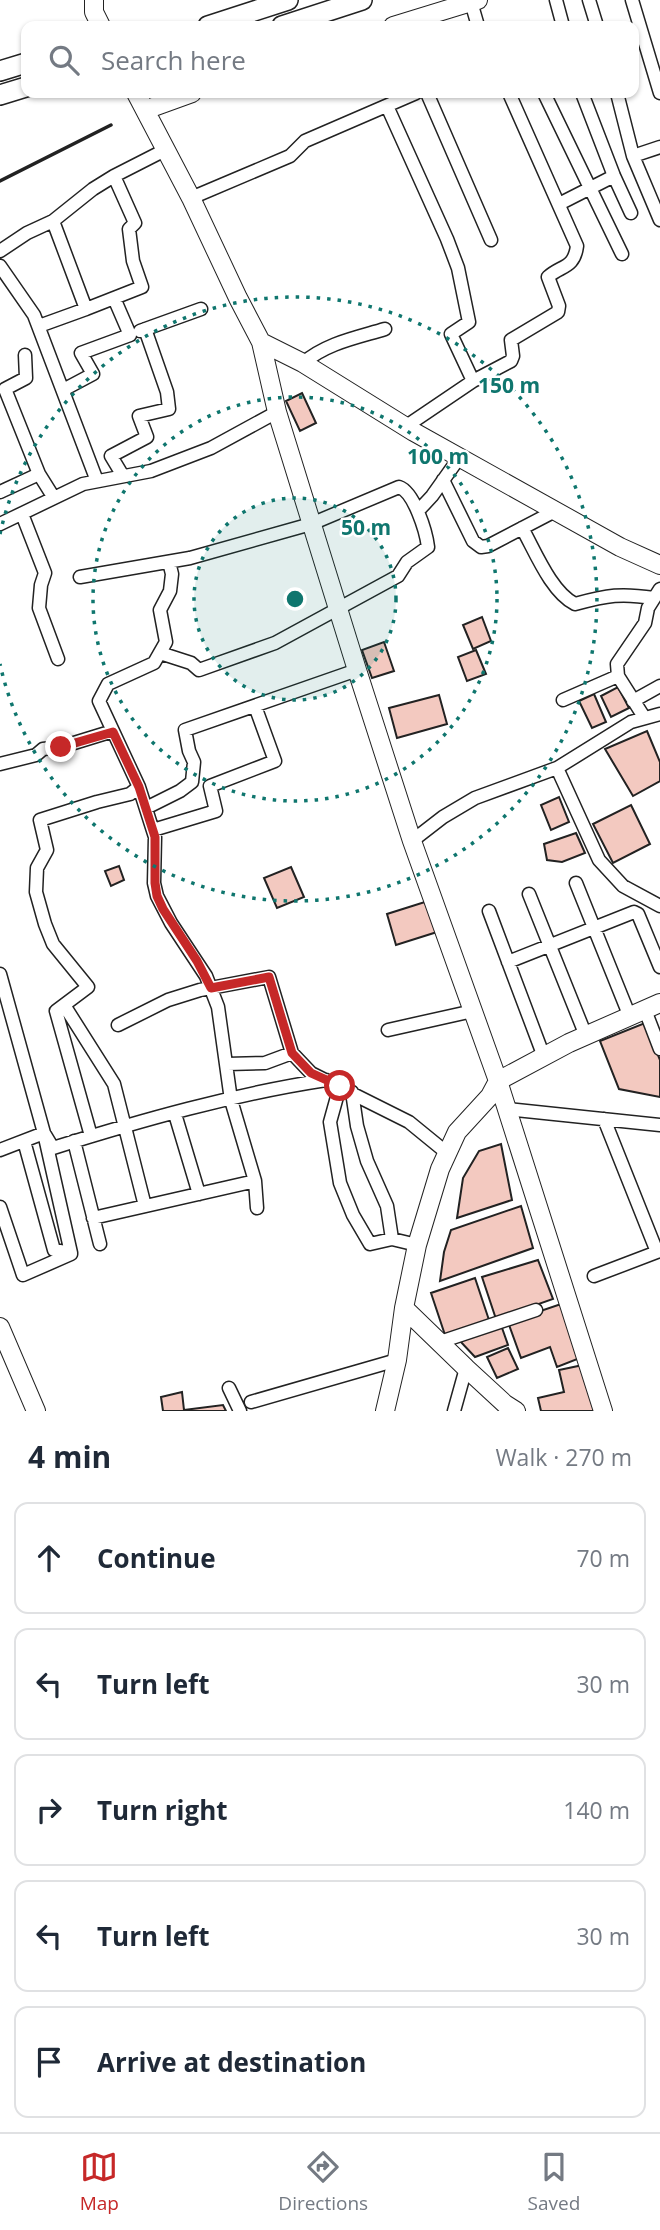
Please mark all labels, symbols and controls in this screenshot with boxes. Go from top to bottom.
search box [21,21,639,98]
icon: search [45,41,83,79]
text: Search here [101,42,246,78]
text: 150 m [478,371,540,399]
text: 100 m [407,442,469,470]
text: 50 m [341,513,391,541]
centre of rings [283,587,307,611]
route end [45,731,76,762]
route start [324,1070,355,1101]
text: 4 min [28,1436,111,1477]
text: Walk · 270 m [495,1441,632,1473]
icon: ahead [30,1539,68,1577]
text: Continue [97,1540,216,1576]
text: 70 m [576,1542,630,1574]
icon: left [30,1665,68,1703]
text: Turn left [97,1666,209,1702]
text: 30 m [576,1668,630,1700]
icon: right [30,1791,68,1829]
text: Turn right [97,1792,228,1828]
text: 140 m [563,1794,630,1826]
icon: left [30,1917,68,1955]
text: Turn left [97,1918,209,1954]
text: 30 m [576,1920,630,1952]
icon: arrive [30,2043,68,2081]
text: Arrive at destination [97,2044,366,2080]
tab: Map [80,2148,119,2216]
tab: Directions [278,2148,368,2216]
tab: Saved [528,2148,580,2216]

